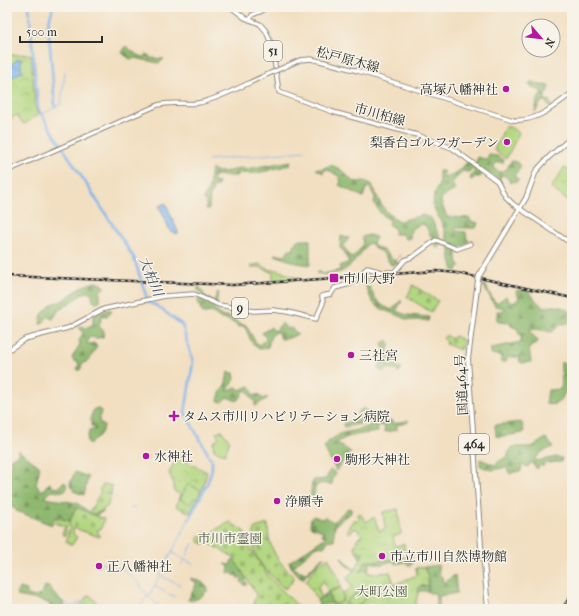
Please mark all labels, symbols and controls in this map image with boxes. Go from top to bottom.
scale bar [20,18,102,44]
north arrow [521,18,561,58]
text: 500 m [26,25,57,39]
text: N [541,36,557,50]
road number: 51 [264,41,282,61]
street label: 松戸原木線 [315,44,381,75]
place label: 高塚八幡神社 [420,82,498,97]
marker: 高塚八幡神社 [501,84,511,94]
street label: 市川柏線 [353,101,407,128]
place label: 梨香台ゴルフガーデン [369,135,499,150]
marker: 梨香台ゴルフガーデン [502,137,512,147]
water label: 大柏川 [135,254,167,301]
place label: 市川大野 [343,271,395,286]
marker: 市川大野 [328,272,340,284]
road number: 9 [232,298,248,318]
place label: 三社宮 [359,348,398,363]
marker: 三社宮 [346,350,356,360]
street label: 国道464号 [452,354,471,416]
place label: タムス市川リハビリテーション病院 [183,409,390,424]
marker: タムス市川リハビリテーション病院 [168,410,180,422]
road number: 464 [459,434,489,454]
place label: 水神社 [154,449,193,464]
marker: 水神社 [141,451,151,461]
place label: 駒形大神社 [345,452,410,467]
marker: 駒形大神社 [332,454,342,464]
place label: 浄願寺 [285,494,324,509]
marker: 浄願寺 [272,496,282,506]
park label: 市川市霊園 [197,531,263,546]
place label: 市立市川自然博物館 [390,549,507,564]
marker: 市立市川自然博物館 [377,551,387,561]
place label: 正八幡神社 [107,559,172,574]
marker: 正八幡神社 [94,561,104,571]
park label: 大町公園 [356,584,408,599]

